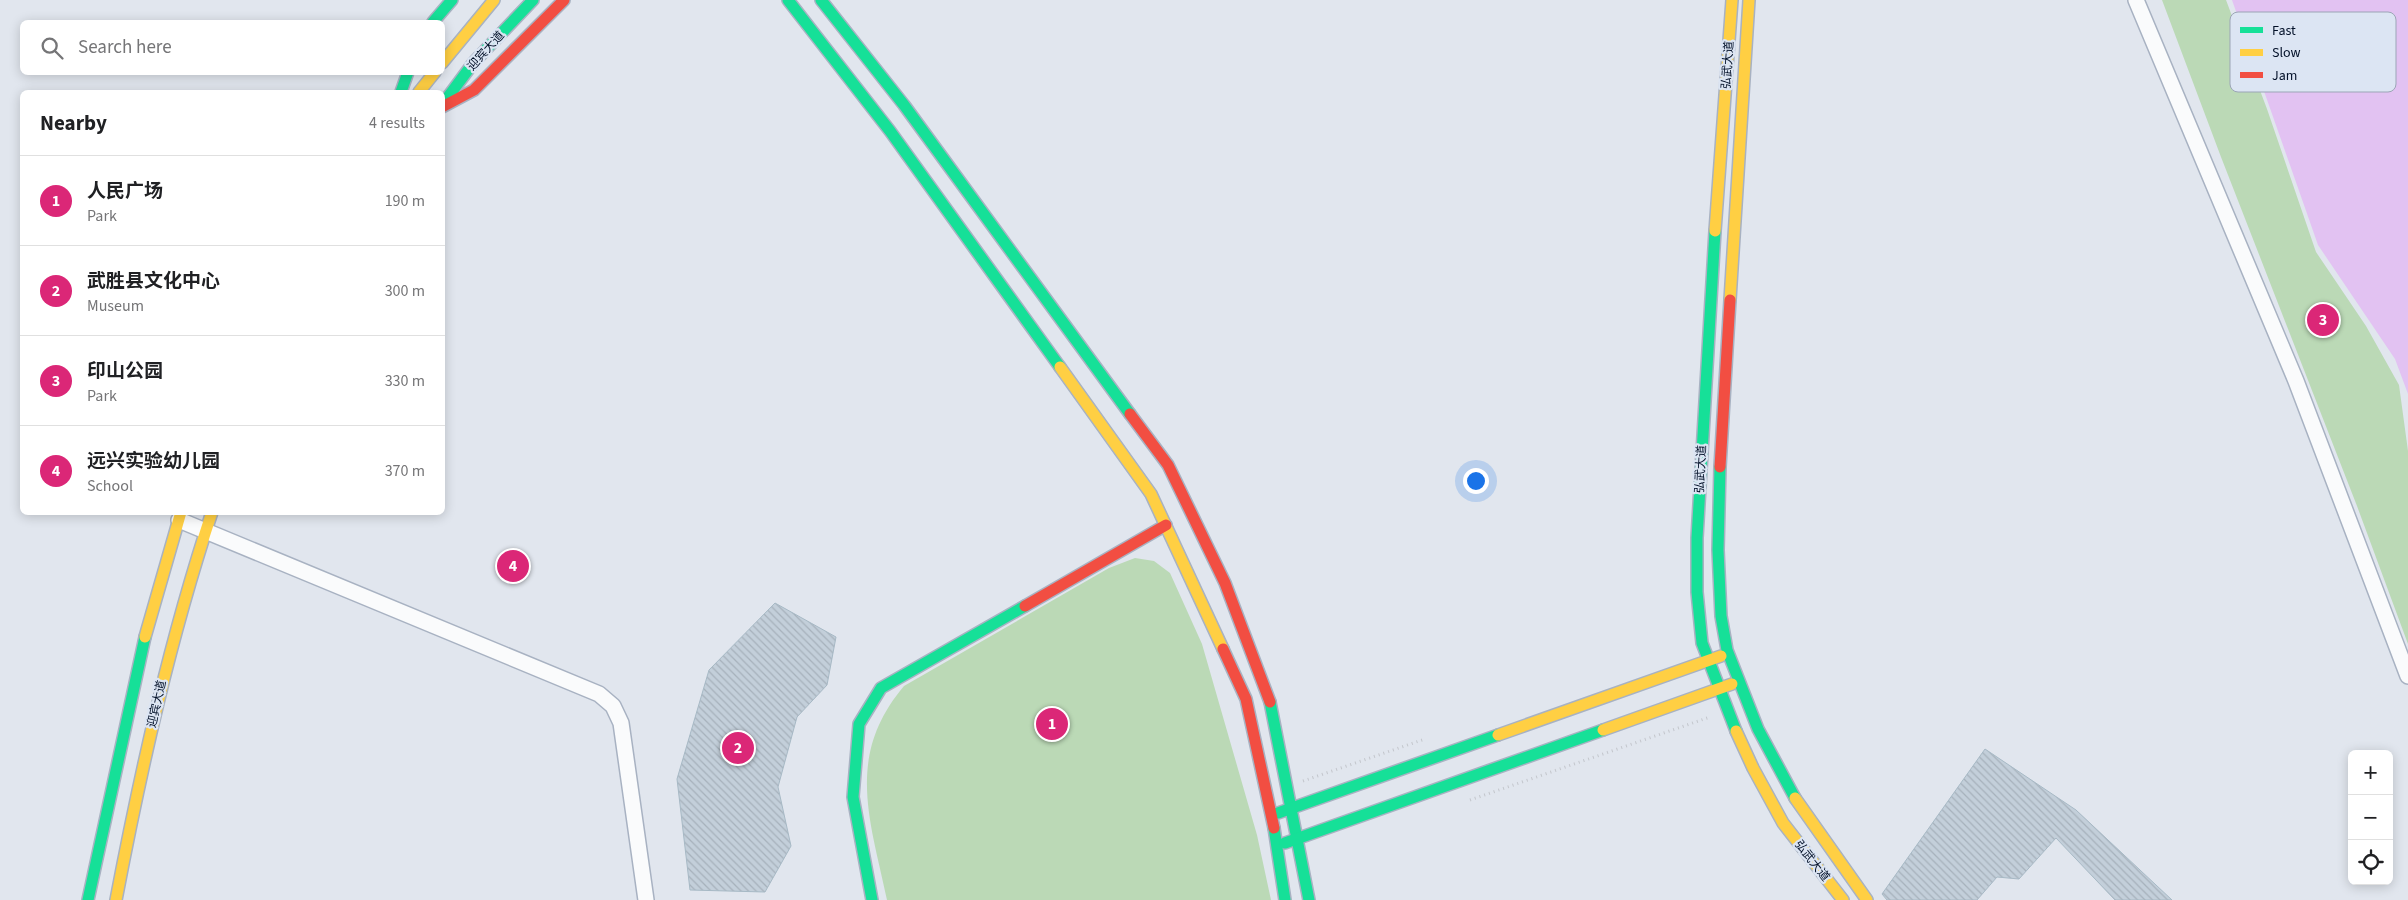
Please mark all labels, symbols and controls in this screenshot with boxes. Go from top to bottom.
legend [2230,12,2396,92]
search box [20,20,445,75]
text: Fast [2272,21,2296,41]
street label: 迎宾大道 [464,27,508,75]
icon: search [38,34,66,62]
text: Search here [78,34,172,61]
street label: 弘武大道 [1718,40,1738,90]
text: Slow [2272,43,2301,63]
text: Jam [2272,66,2297,86]
text: Nearby [40,108,107,138]
text: 4 results [369,112,425,134]
text: 人民广场 [87,178,163,205]
text: 1 [52,190,60,212]
text: 190 m [385,190,425,212]
text: Park [87,205,117,227]
text: 武胜县文化中心 [87,268,220,295]
text: 2 [52,280,60,302]
text: 300 m [385,280,425,302]
text: Museum [87,295,144,317]
pin: 3 [2307,301,2339,339]
text: 印山公园 [87,358,163,385]
text: 3 [52,370,60,392]
text: 330 m [385,370,425,392]
text: Park [87,385,117,407]
street label: 弘武大道 [1691,445,1711,493]
text: 远兴实验幼儿园 [87,448,220,475]
text: 4 [52,460,60,482]
text: 370 m [385,460,425,482]
your location [1463,468,1489,494]
text: School [87,475,133,497]
pin: 4 [497,547,529,585]
street label: 迎宾大道 [143,679,171,729]
pin: 1 [1036,705,1068,743]
pin: 2 [722,729,754,767]
map controls [2348,750,2393,885]
button: + [2348,750,2393,795]
button: − [2348,795,2393,840]
street label: 弘武大道 [1791,837,1833,885]
button: locate [2348,840,2393,885]

